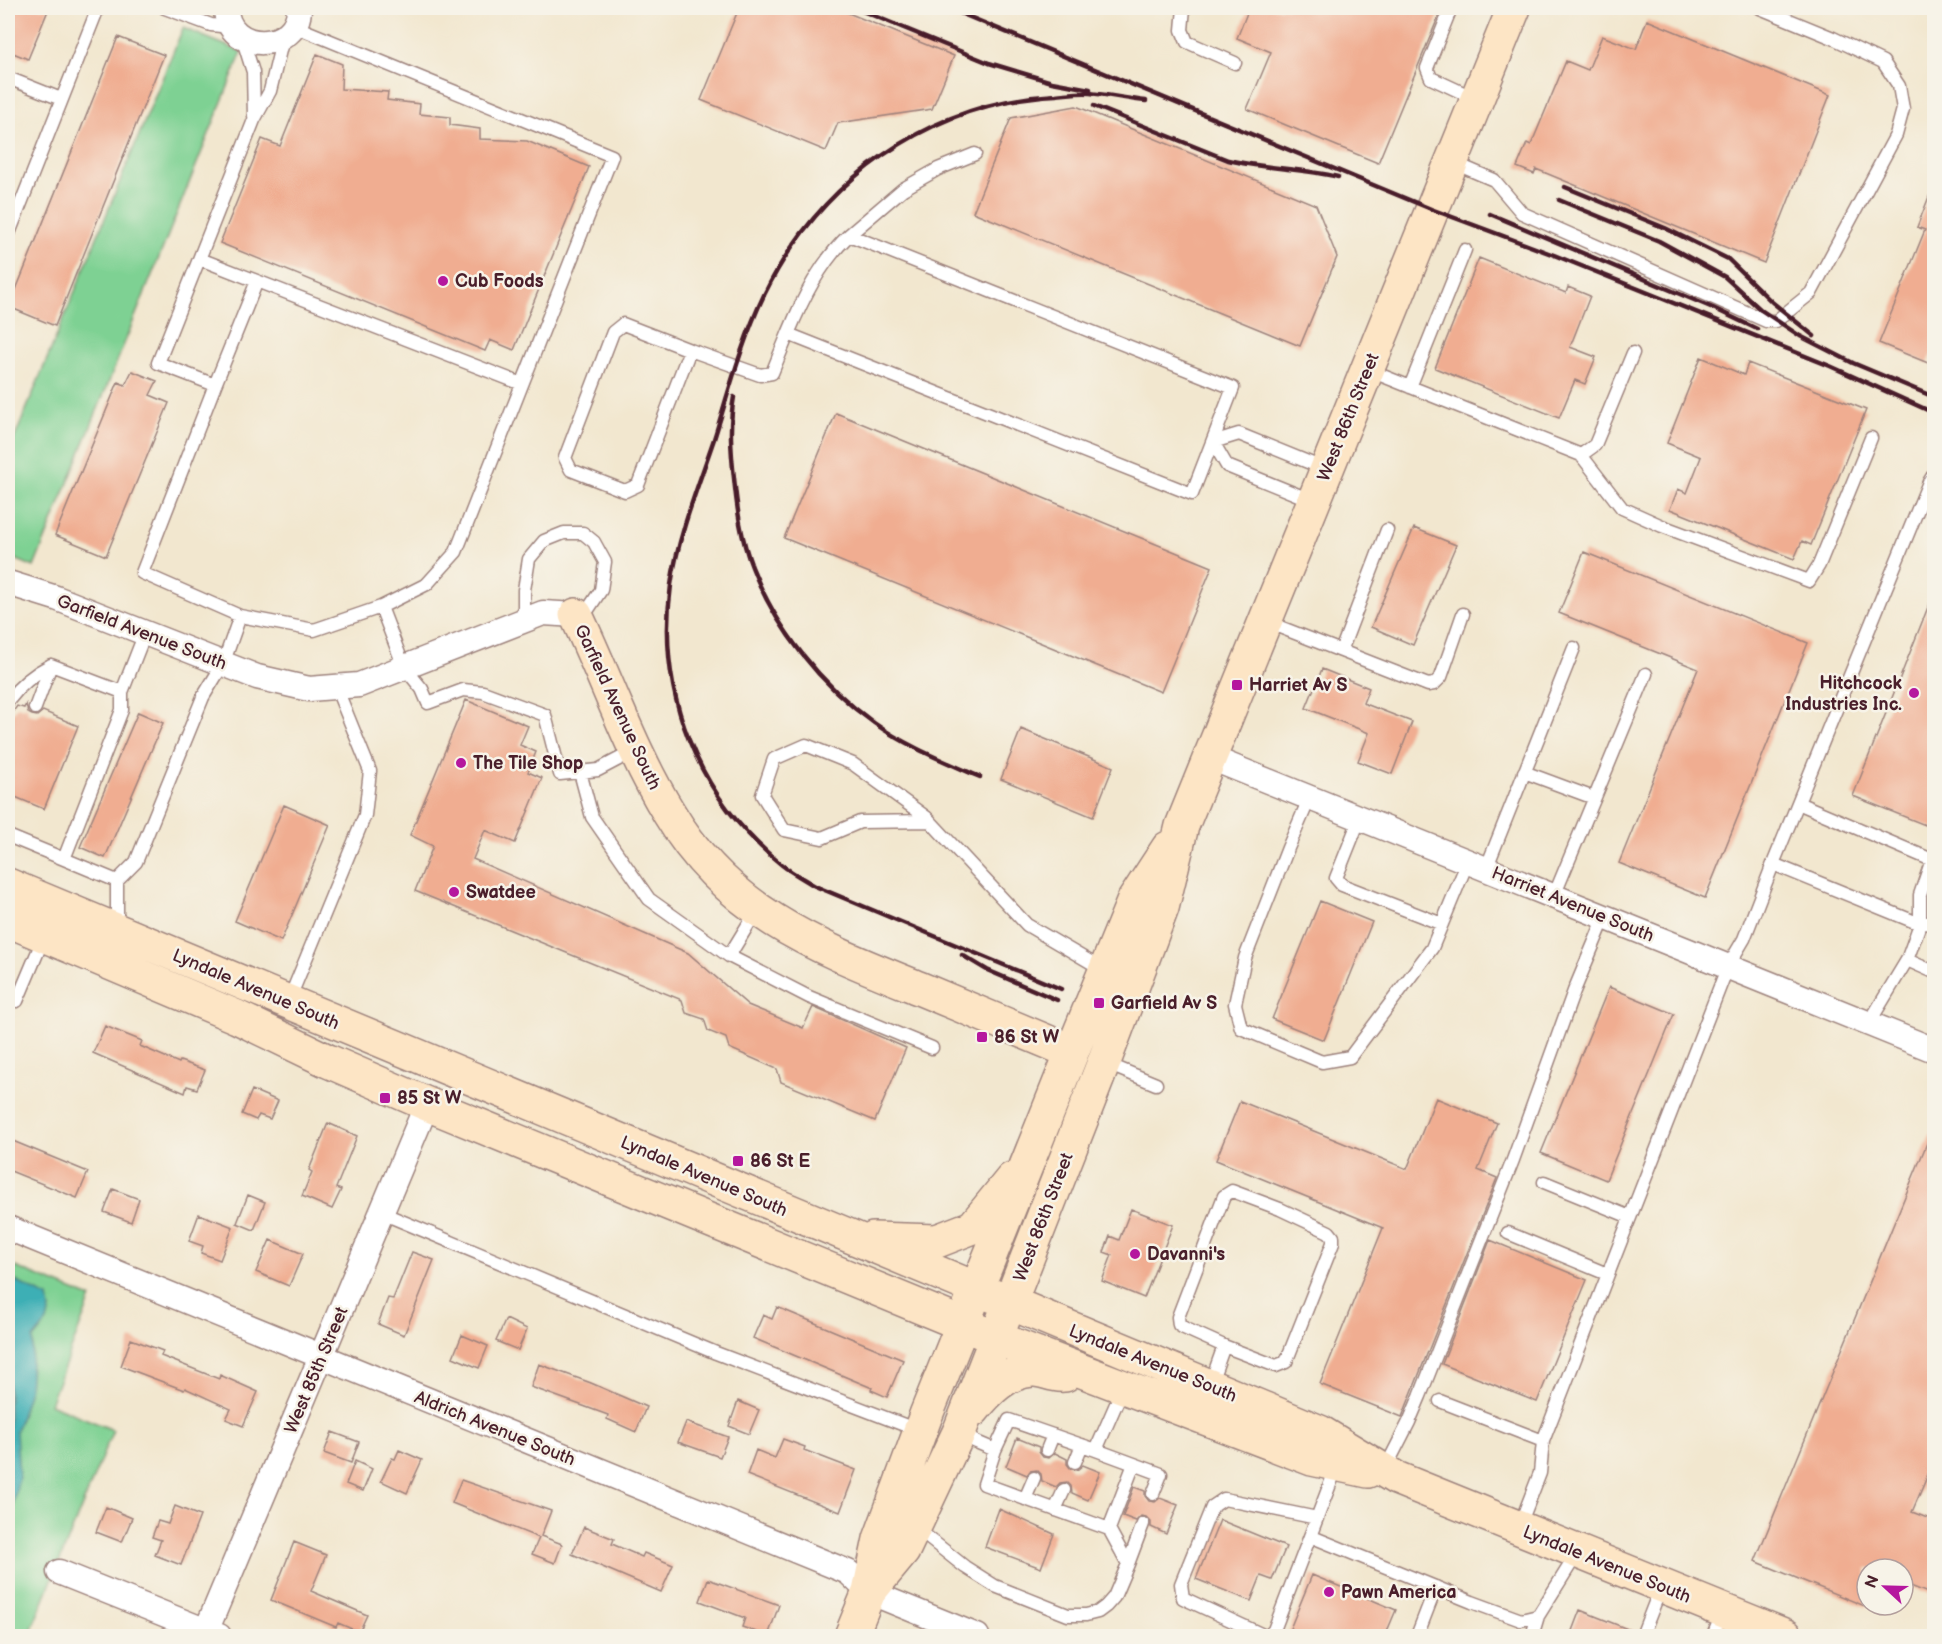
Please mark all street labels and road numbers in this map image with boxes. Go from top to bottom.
street label: West 86th Street [1313,350,1384,484]
street label: Garfield Avenue South [54,590,230,675]
street label: Garfield Avenue South [570,621,665,793]
street label: Harriet Avenue South [1489,862,1657,947]
street label: Lyndale Avenue South [169,945,342,1034]
street label: Lyndale Avenue South [617,1132,790,1221]
street label: West 86th Street [1009,1149,1078,1285]
street label: West 85th Street [280,1303,353,1437]
street label: Lyndale Avenue South [1066,1320,1240,1407]
street label: Aldrich Avenue South [411,1387,578,1470]
street label: Lyndale Avenue South [1520,1521,1694,1608]

